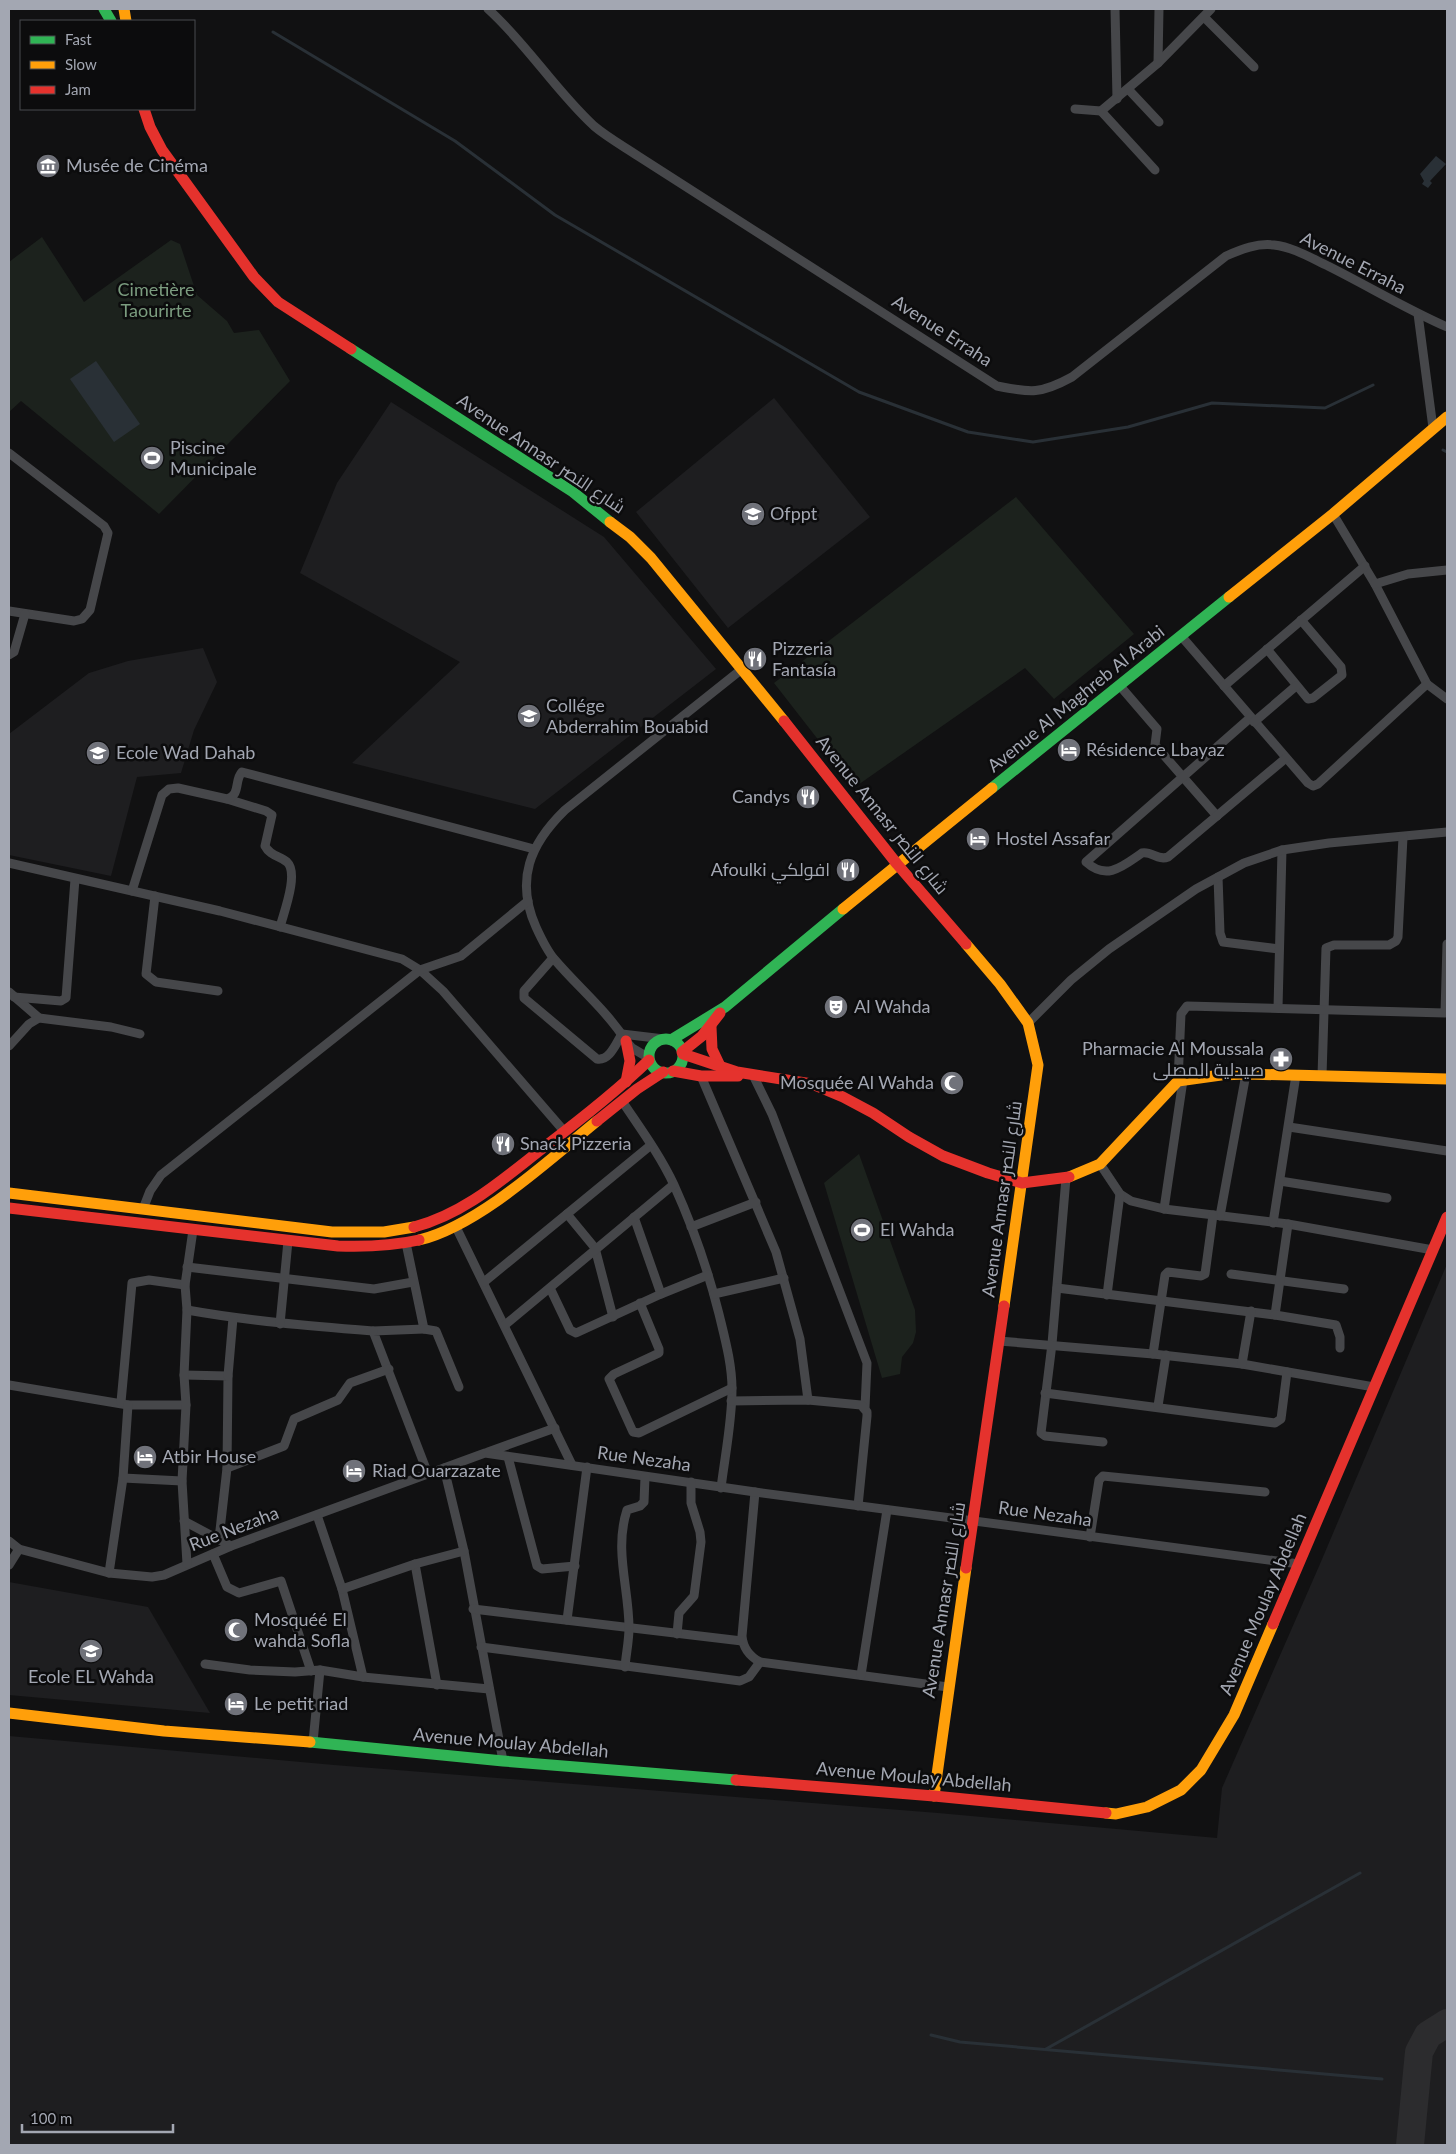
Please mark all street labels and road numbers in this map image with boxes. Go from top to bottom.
street label: Avenue Erraha [1297,226,1410,298]
street label: Avenue Erraha [888,290,997,371]
street label: Avenue Annasr شارع النصر [452,389,630,519]
street label: Avenue Al Maghreb Al Arabi [982,620,1168,776]
street label: Avenue Annasr شارع النصر [810,730,954,900]
street label: Avenue Annasr شارع النصر [976,1099,1028,1299]
street label: Rue Nezaha [596,1441,692,1475]
street label: Rue Nezaha [997,1496,1093,1530]
street label: Avenue Annasr شارع النصر [917,1500,971,1700]
street label: Rue Nezaha [186,1501,282,1555]
street label: Avenue Moulay Abdellah [1214,1509,1310,1698]
street label: Avenue Moulay Abdellah [413,1723,610,1762]
street label: Avenue Moulay Abdellah [816,1757,1013,1796]

